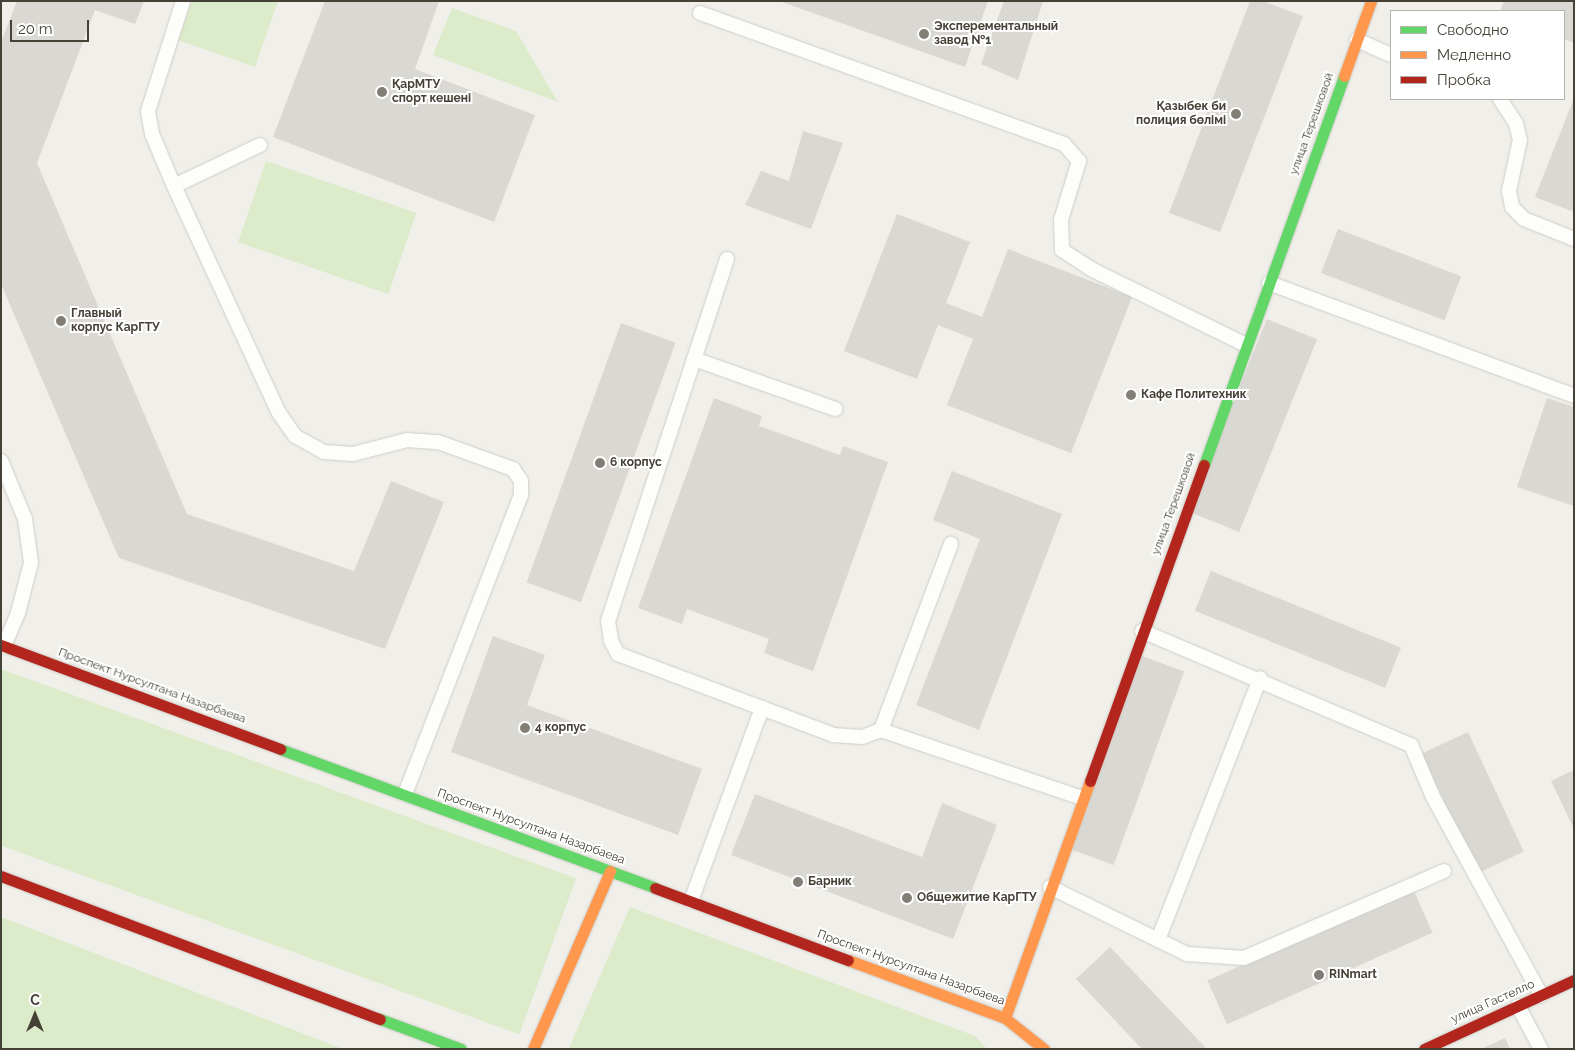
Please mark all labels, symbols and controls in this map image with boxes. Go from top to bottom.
scale bar [12,10,91,42]
legend [1390,10,1565,100]
text: 20 m [18,20,53,38]
place label: Эксперементальный завод №1 [934,20,1058,48]
text: Свободно [1437,21,1509,39]
marker: Эксперементальный завод №1 [918,28,930,40]
text: Медленно [1437,46,1511,64]
street label: улица Терешковой [1287,71,1337,177]
text: Пробка [1437,71,1491,89]
place label: ҚарМТУ спорт кешені [392,78,471,106]
marker: ҚарМТУ спорт кешені [376,86,388,98]
place label: Қазыбек би полиция бөлімі [1136,100,1226,128]
marker: Қазыбек би полиция бөлімі [1230,108,1242,120]
place label: Главный корпус КарГТУ [71,307,160,335]
marker: Главный корпус КарГТУ [55,315,67,327]
place label: Кафе Политехник [1141,388,1247,402]
marker: Кафе Политехник [1125,389,1137,401]
street label: улица Терешковой [1149,451,1199,557]
place label: 6 корпус [610,456,662,470]
marker: 6 корпус [594,457,606,469]
street label: Проспект Нурсултана Назарбаева [56,645,248,727]
place label: 4 корпус [535,721,586,735]
marker: 4 корпус [519,722,531,734]
street label: Проспект Нурсултана Назарбаева [435,786,627,868]
place label: Барник [808,875,852,889]
marker: Барник [792,876,804,888]
place label: Общежитие КарГТУ [917,891,1037,905]
marker: Общежитие КарГТУ [901,892,913,904]
street label: Проспект Нурсултана Назарбаева [815,927,1007,1009]
place label: RINmart [1329,968,1377,982]
marker: RINmart [1313,969,1325,981]
street label: улица Гастелло [1449,977,1537,1027]
north arrow [10,990,60,1040]
text: С [30,992,40,1008]

